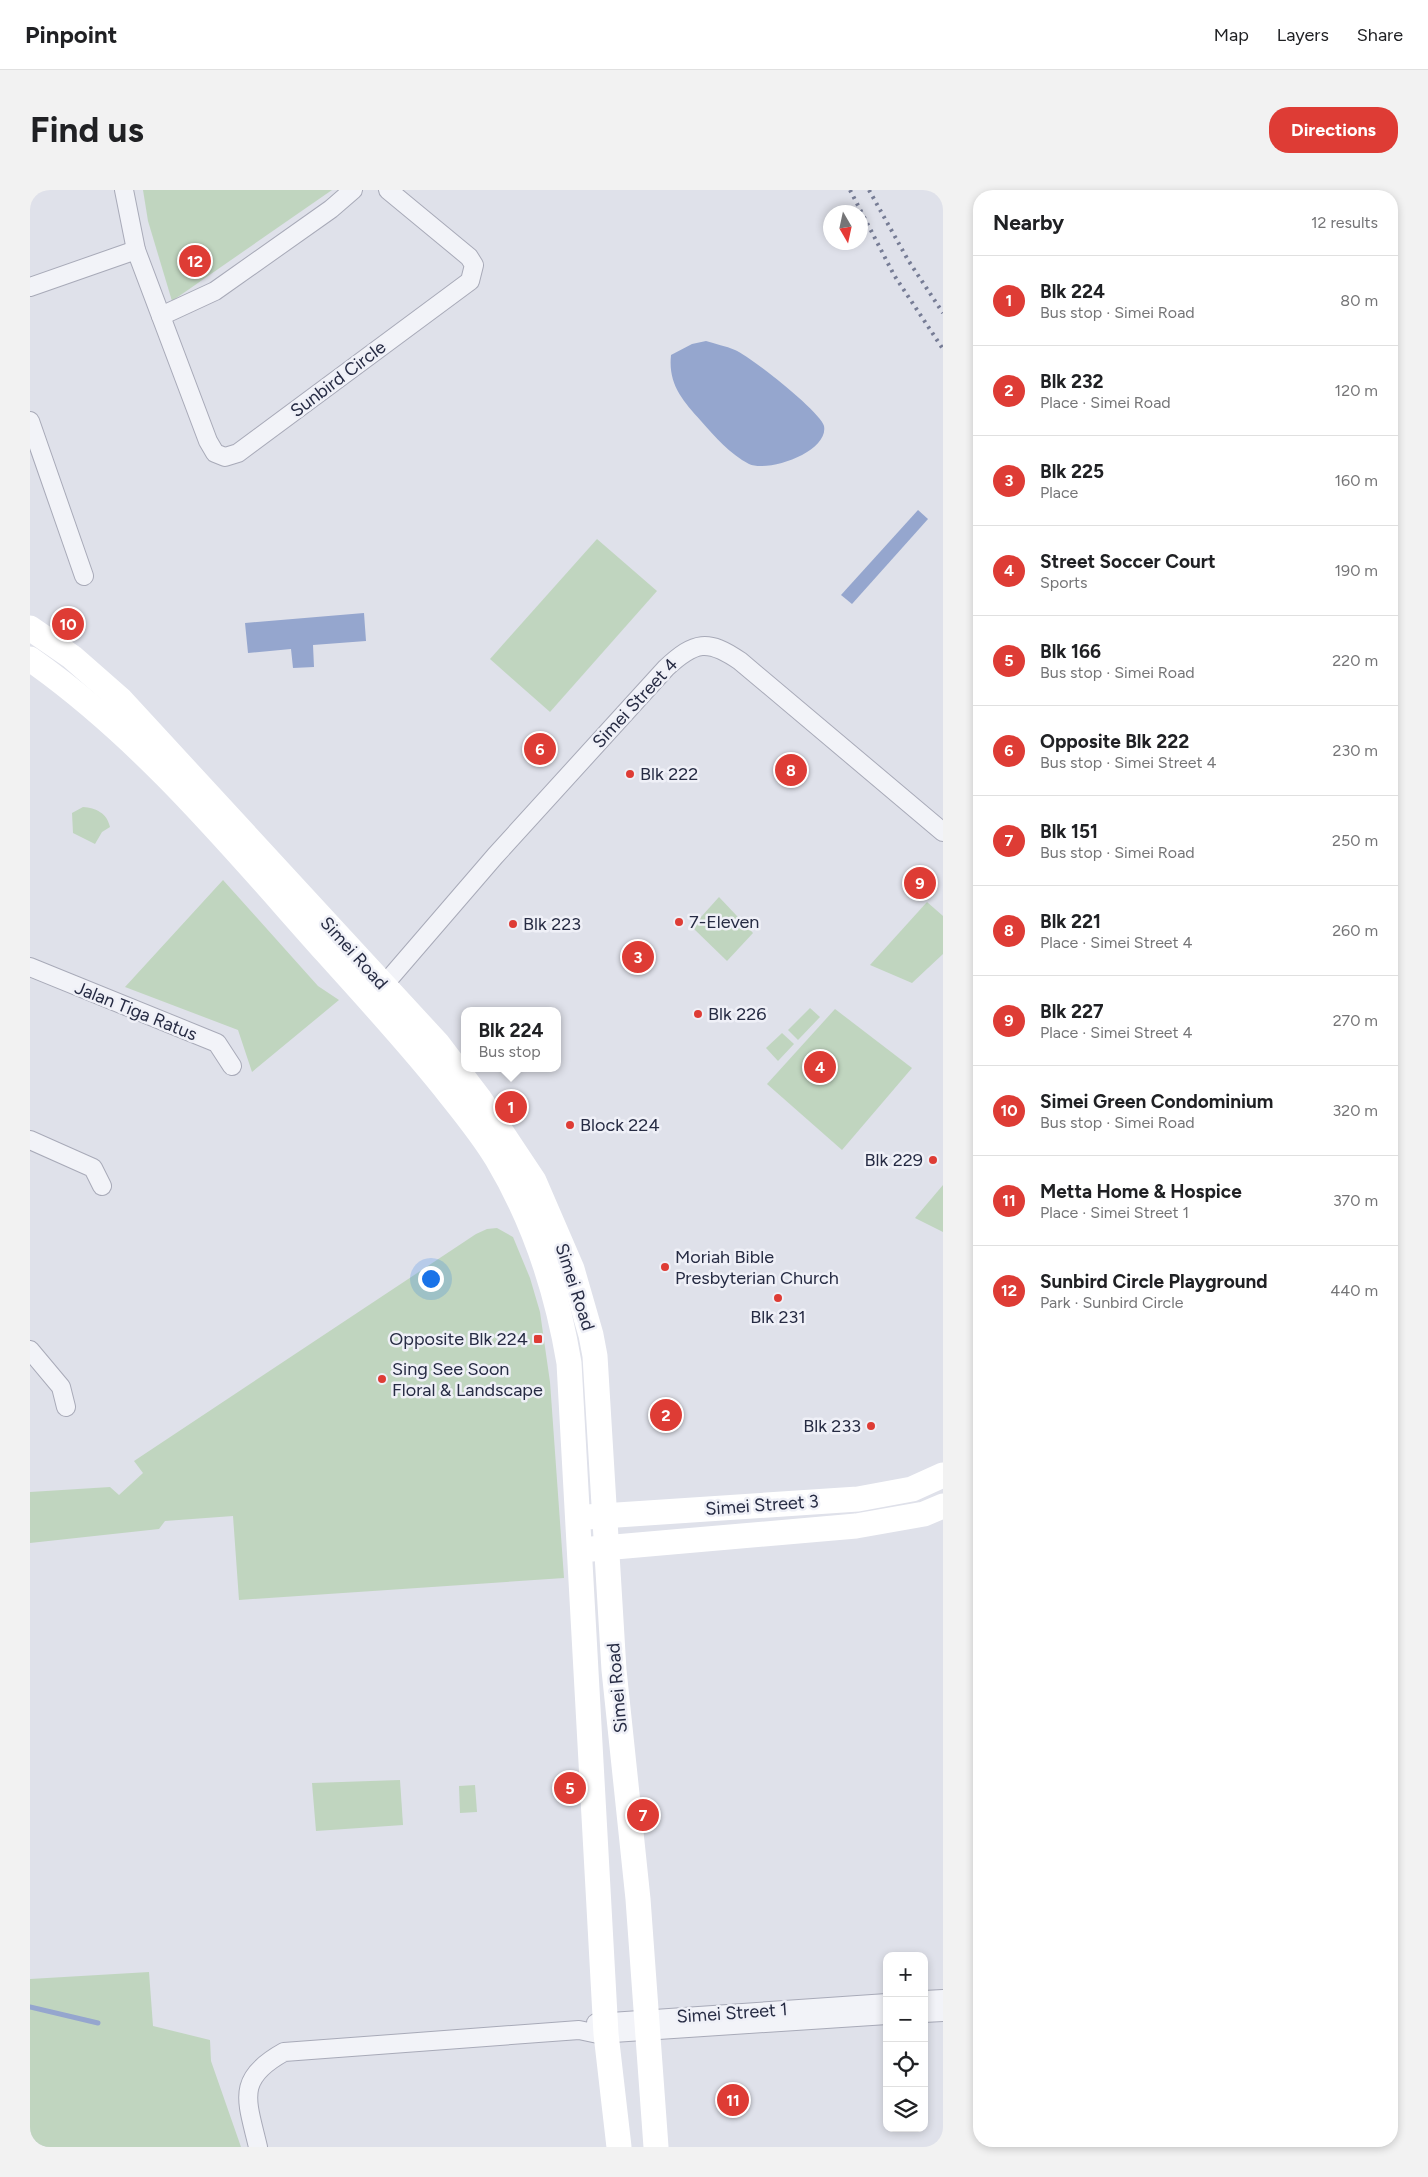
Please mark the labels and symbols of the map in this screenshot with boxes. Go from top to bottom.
north arrow [823,205,868,250]
pin: 12 [179,242,211,280]
street label: Sunbird Circle [286,336,390,422]
pin: 10 [52,605,84,643]
street label: Simei Street 4 [588,653,682,753]
pin: 6 [524,730,556,768]
pin: 8 [775,751,807,789]
place label: Blk 222 [640,763,698,785]
marker: Blk 222 [624,768,636,780]
pin: 9 [904,864,936,902]
place label: 7-Eleven [689,911,759,933]
street label: Simei Road [316,912,392,994]
place label: Blk 223 [523,913,581,935]
marker: 7-Eleven [673,916,685,928]
marker: Blk 223 [507,918,519,930]
pin: 3 [622,938,654,976]
street label: Jalan Tiga Ratus [72,976,200,1046]
place label: Blk 226 [708,1003,766,1025]
marker: Blk 226 [692,1008,704,1020]
pin: 4 [804,1048,836,1086]
pin: 1 [495,1088,527,1126]
place label: Block 224 [580,1114,660,1136]
marker: Block 224 [564,1119,576,1131]
place label: Blk 229 [865,1149,923,1171]
marker: Blk 229 [927,1154,939,1166]
street label: Simei Road [551,1241,599,1333]
place label: Moriah Bible Presbyterian Church [675,1246,839,1289]
marker: Moriah Bible Presbyterian Church [659,1261,671,1273]
your location [418,1266,444,1292]
marker: Blk 231 [772,1292,784,1304]
place label: Blk 231 [750,1306,806,1328]
place label: Opposite Blk 224 [389,1328,528,1350]
marker: Opposite Blk 224 [532,1333,544,1345]
place label: Sing See Soon Floral & Landscape [392,1358,543,1401]
marker: Sing See Soon Floral & Landscape [376,1373,388,1385]
pin: 2 [650,1396,682,1434]
place label: Blk 233 [803,1415,861,1437]
marker: Blk 233 [865,1420,877,1432]
street label: Simei Street 3 [705,1490,819,1520]
street label: Simei Road [602,1642,632,1734]
pin: 5 [554,1769,586,1807]
pin: 7 [627,1796,659,1834]
street label: Simei Street 1 [676,1998,788,2028]
pin: 11 [717,2081,749,2119]

